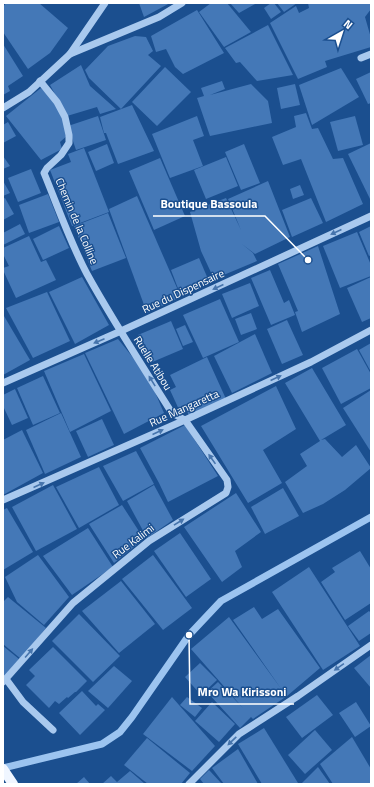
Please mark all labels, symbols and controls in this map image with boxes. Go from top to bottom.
north arrow [322,12,362,52]
text: N [340,16,356,33]
street label: Chemin de la Colline [52,175,103,267]
callout: Boutique Bassoula [153,192,265,216]
text: Boutique Bassoula [161,194,257,213]
one-way arrow [330,229,341,235]
street label: Rue du Dispensaire [139,265,227,317]
one-way arrow [212,284,223,290]
street label: Ruelle Atibou [130,333,176,393]
one-way arrow [94,338,105,344]
one-way arrow [270,375,282,381]
one-way arrow [148,376,156,386]
street label: Rue Mangaretta [147,385,222,431]
one-way arrow [152,429,164,435]
one-way arrow [208,454,216,465]
one-way arrow [33,481,45,487]
one-way arrow [173,519,185,526]
street label: Rue Kalimi [109,520,157,562]
one-way arrow [24,647,33,658]
one-way arrow [334,663,344,671]
callout: Mro Wa Kirissoni [190,680,294,704]
text: Mro Wa Kirissoni [198,682,286,701]
one-way arrow [227,736,237,746]

